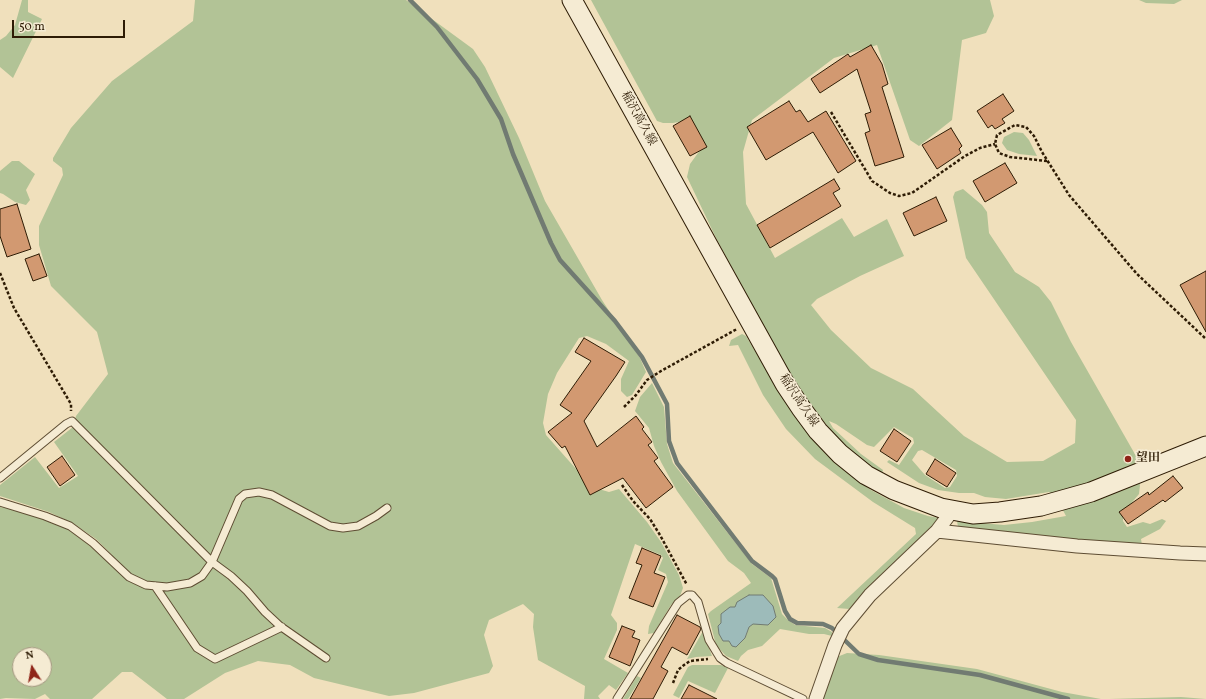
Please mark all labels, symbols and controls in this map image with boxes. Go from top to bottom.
scale bar [14,12,127,38]
text: 50 m [19,19,45,35]
street label: 稲沢高久線 [617,89,659,149]
street label: 稲沢高久線 [775,372,821,430]
place label: 望田 [1136,452,1160,466]
marker: 望田 [1123,454,1133,464]
north arrow [12,647,52,687]
text: N [24,648,35,664]

